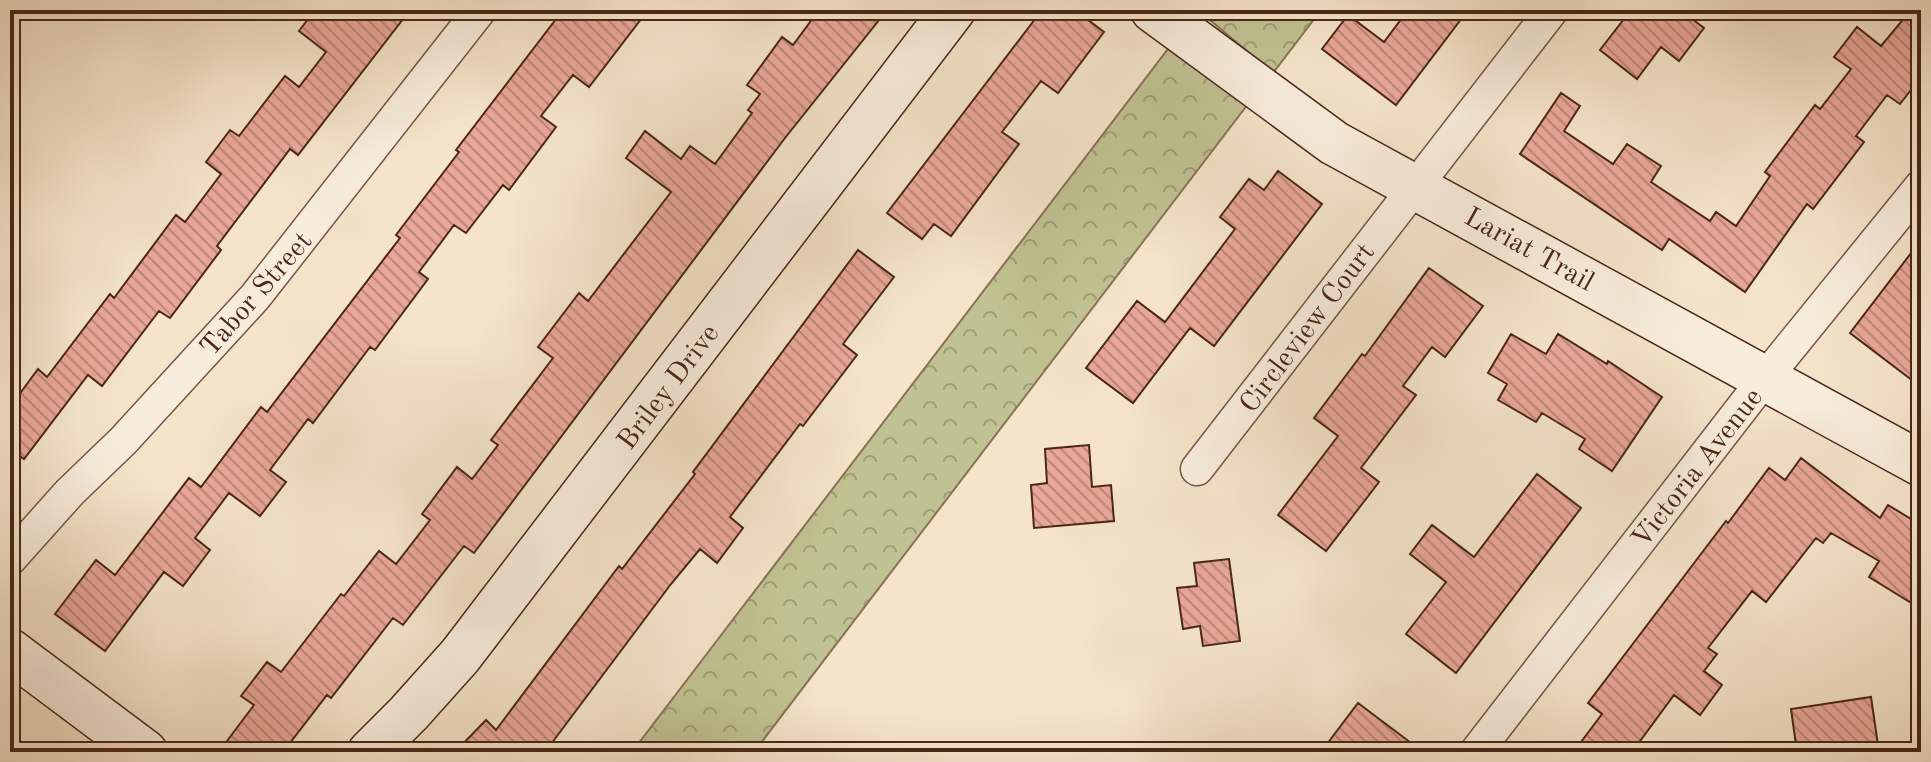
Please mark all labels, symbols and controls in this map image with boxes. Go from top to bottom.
street label: Lariat Trail [1459,204,1598,298]
street label: Tabor Street [196,228,318,362]
street label: Circleview Court [1236,239,1381,419]
street label: Briley Drive [613,320,725,456]
street label: Victoria Avenue [1628,384,1769,554]

